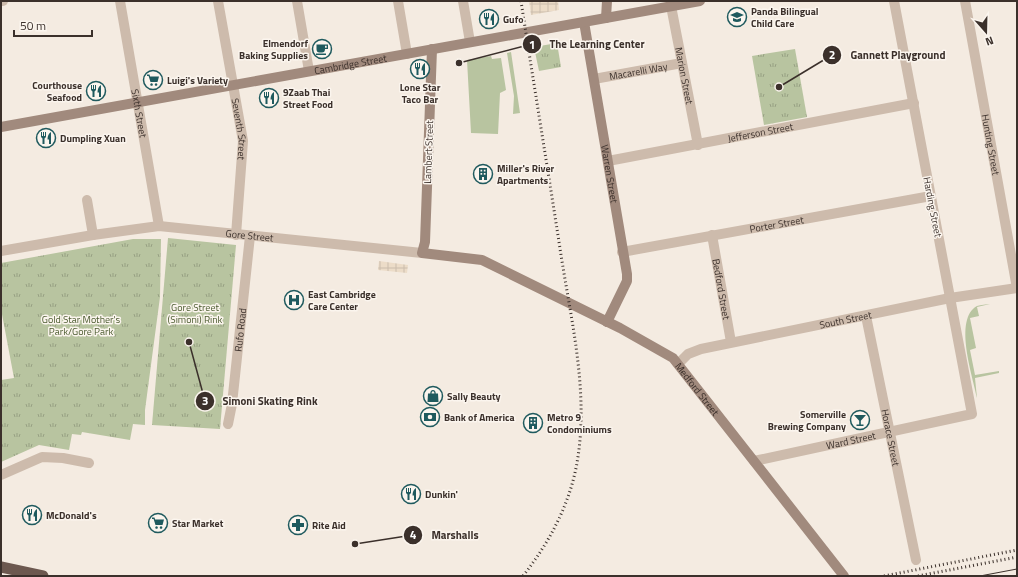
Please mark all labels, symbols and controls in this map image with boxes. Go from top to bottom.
place label: Panda Bilingual Child Care [751,4,819,31]
school or university icon: Panda Bilingual Child Care [726,6,748,28]
restaurant icon: Gufo [478,8,500,30]
scale bar [14,12,92,38]
place label: Gufo [503,12,524,27]
north arrow [966,12,1006,52]
text: 50 m [20,16,46,35]
callout: The Learning Center [522,33,653,56]
text: N [983,33,996,50]
text: 1 [529,35,535,54]
place label: Elmendorf Baking Supplies [239,36,308,63]
text: The Learning Center [550,36,645,52]
cafe icon: Elmendorf Baking Supplies [311,38,333,60]
callout: Gannett Playground [822,43,953,66]
text: 2 [829,45,835,64]
street label: Marion Street [671,46,697,106]
text: Gannett Playground [851,47,945,63]
street label: Cambridge Street [313,51,388,78]
restaurant icon: Lone Star Taco Bar [409,58,431,80]
street label: Macarelli Way [608,59,669,84]
supermarket icon: Luigi's Variety [142,69,164,91]
place label: Luigi's Variety [167,73,228,88]
place label: Courthouse Seafood [32,78,82,105]
restaurant icon: Courthouse Seafood [85,80,107,102]
place label: Lone Star Taco Bar [400,80,441,107]
place label: 9Zaab Thai Street Food [283,85,333,112]
restaurant icon: 9Zaab Thai Street Food [258,87,280,109]
street label: Sixth Street [127,88,151,139]
street label: Seventh Street [227,97,250,161]
street label: Hunting Street [978,113,1004,177]
street label: Jefferson Street [726,119,795,146]
street label: Lambert Street [420,120,437,184]
restaurant icon: Dumpling Xuan [35,127,57,149]
place label: Dumpling Xuan [60,131,126,146]
street label: Warren Street [597,144,622,205]
place label: Miller's River Apartments [497,161,554,188]
building icon: Miller's River Apartments [472,163,494,185]
street label: Harding Street [919,176,946,239]
street label: Porter Street [748,212,805,237]
street label: Gore Street [225,226,275,246]
street label: Bedford Street [708,258,734,321]
place label: East Cambridge Care Center [308,287,376,314]
hospital icon: East Cambridge Care Center [283,289,305,311]
park label: Gore Street (Simoni) Rink [168,300,223,327]
street label: Rufo Road [231,307,250,352]
street label: South Street [818,307,873,333]
park label: Gold Star Mother's Park/Gore Park [42,312,121,339]
street label: Medford Street [671,359,723,419]
shop icon: Sally Beauty [422,385,444,407]
place label: Sally Beauty [447,389,501,404]
callout: Simoni Skating Rink [195,390,326,413]
text: 3 [202,391,208,410]
text: Simoni Skating Rink [222,393,318,409]
bank icon: Bank of America [419,406,441,428]
place label: Somerville Brewing Company [768,407,846,434]
street label: Horace Street [877,408,904,468]
bar icon: Somerville Brewing Company [849,409,871,431]
place label: Bank of America [444,410,515,425]
place label: Metro 9 Condominiums [547,410,612,437]
building icon: Metro 9 Condominiums [522,412,544,434]
street label: Ward Street [825,428,878,453]
restaurant icon: Dunkin' [400,483,422,505]
place label: Dunkin' [425,487,458,502]
restaurant icon: McDonald's [21,504,43,526]
place label: McDonald's [46,508,97,523]
supermarket icon: Star Market [147,512,169,534]
pharmacy icon: Rite Aid [287,514,309,536]
place label: Star Market [172,516,224,531]
place label: Rite Aid [312,518,346,533]
callout: Marshalls [403,523,486,546]
text: 4 [410,525,417,544]
text: Marshalls [431,527,479,543]

